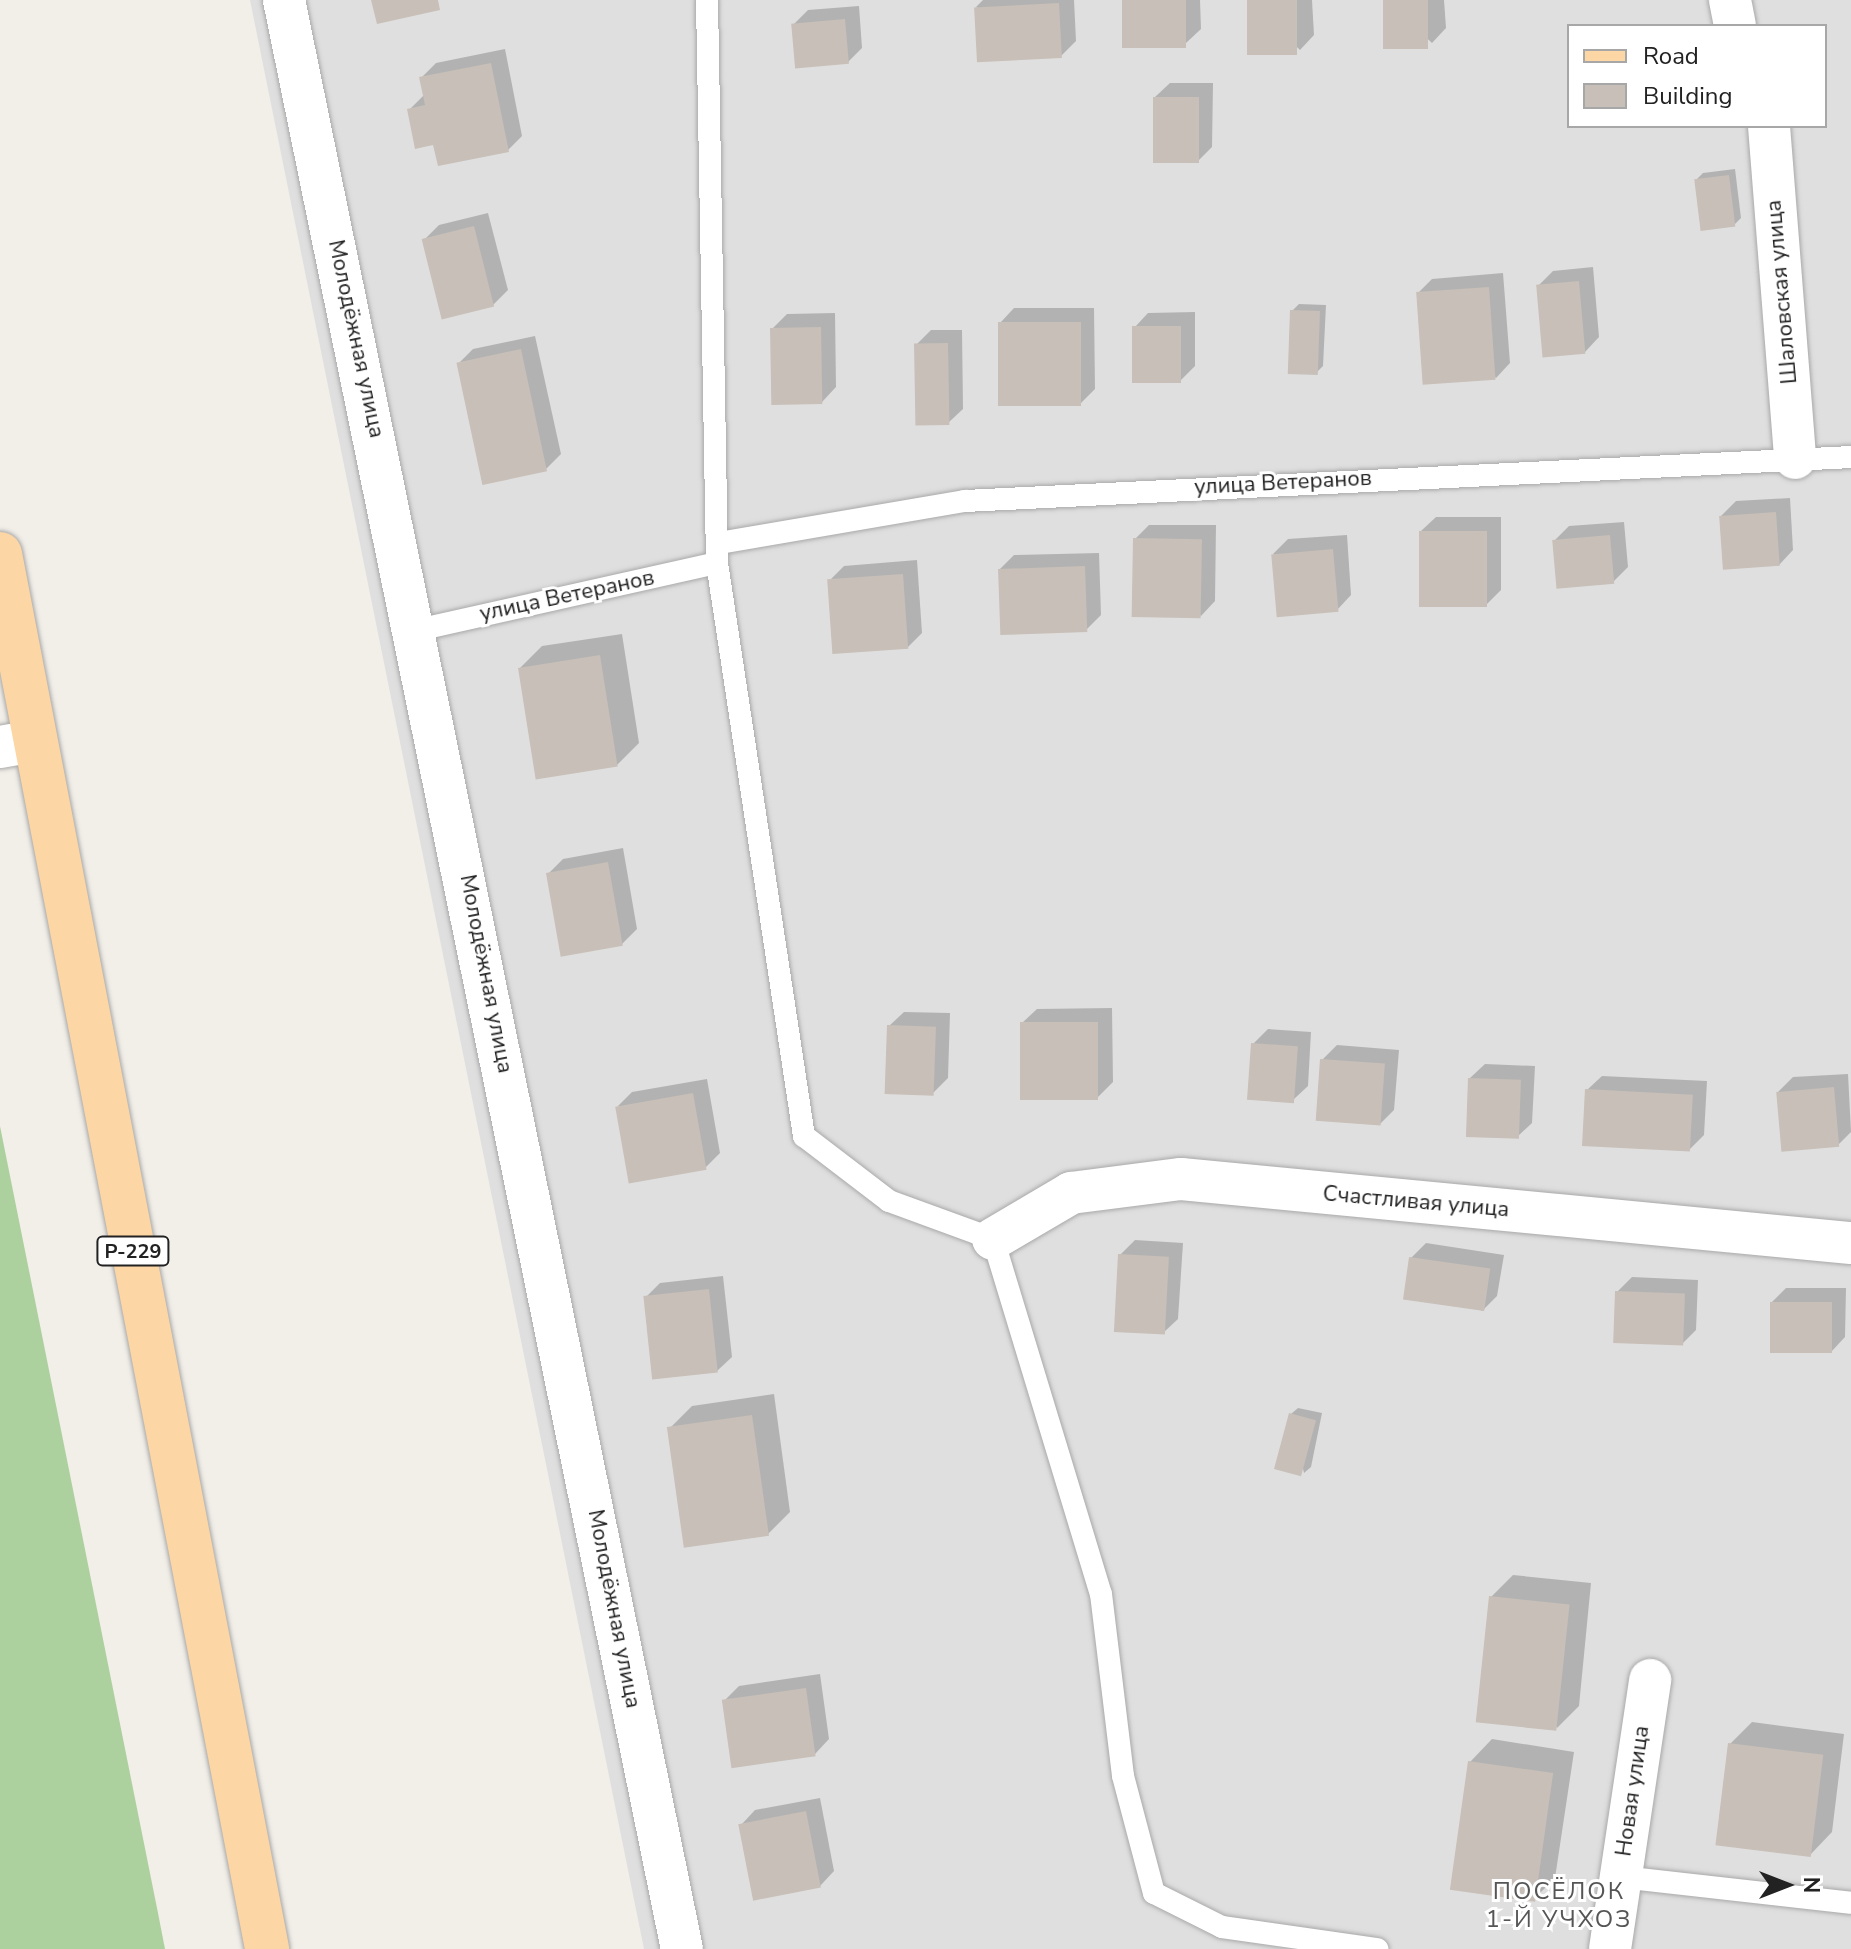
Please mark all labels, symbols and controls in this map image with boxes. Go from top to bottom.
legend [1567,24,1827,128]
text: Road [1643,40,1699,72]
text: Building [1643,80,1733,112]
street label: Шаловская улица [1761,199,1803,385]
street label: Молодёжная улица [322,237,390,441]
street label: улица Ветеранов [1194,465,1372,501]
street label: улица Ветеранов [477,565,657,627]
street label: Молодёжная улица [454,872,518,1076]
street label: Счастливая улица [1322,1181,1510,1223]
road number: Р-229 [95,1235,171,1267]
street label: Молодёжная улица [582,1507,646,1711]
street label: Новая улица [1611,1724,1655,1858]
north arrow [1747,1845,1827,1925]
text: N [1796,1877,1826,1893]
district label: ПОСЁЛОК 1-Й УЧХОЗ [1486,1878,1632,1934]

